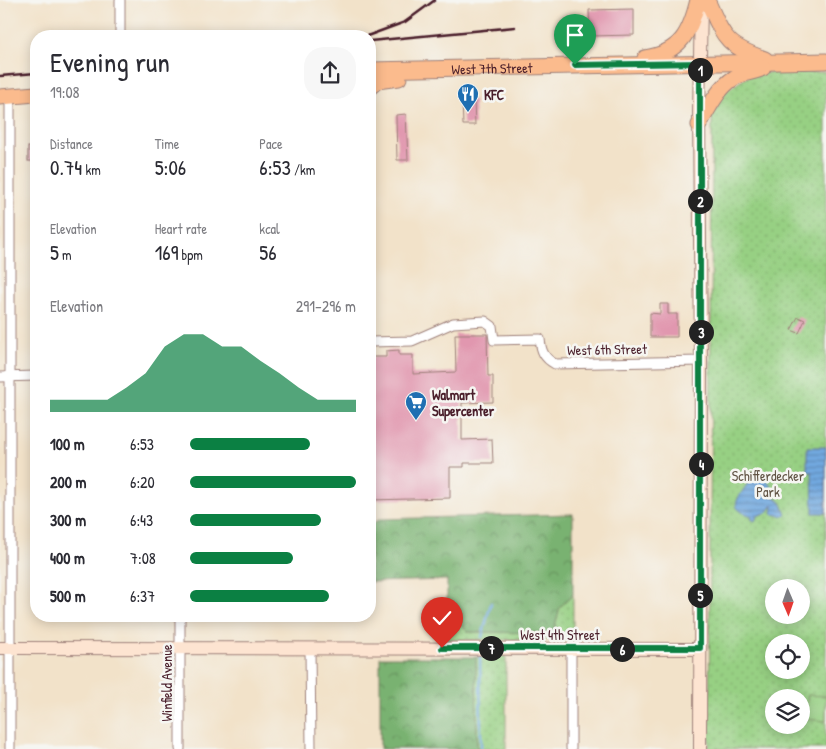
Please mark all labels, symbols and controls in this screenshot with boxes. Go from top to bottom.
pin [554,14,596,65]
icon: arrive [561,21,589,49]
text: Evening run [50,43,170,81]
button: share [304,47,356,99]
street label: West 7th Street [451,57,533,78]
pin: 1 [688,58,712,82]
text: 1 [698,61,703,80]
text: 19:08 [50,81,80,103]
restaurant icon: KFC [456,82,480,113]
place label: KFC [484,85,505,104]
text: Distance [50,134,93,153]
text: Time [155,134,179,153]
text: Pace [259,134,283,153]
text: 0.74 [50,153,82,182]
text: 5:06 [155,153,186,182]
text: 6:53 [259,153,291,182]
text: km [82,160,101,179]
text: /km [291,160,315,179]
pin: 2 [688,188,712,214]
text: 2 [697,192,704,211]
text: Elevation [50,219,97,238]
text: Heart rate [155,219,207,238]
text: kcal [259,219,280,238]
text: 5 [50,238,59,267]
text: 169 [155,238,178,267]
text: 56 [259,238,277,267]
text: m [59,245,72,264]
text: bpm [178,245,203,264]
text: Elevation [50,295,103,317]
text: 291–296 m [296,295,356,317]
pin: 3 [688,320,714,344]
text: 3 [698,323,705,342]
street label: West 6th Street [567,339,647,359]
place label: Walmart Supercenter [432,385,495,422]
supermarket icon: Walmart Supercenter [404,390,428,421]
text: 100 m [50,433,85,455]
text: 6:53 [130,433,154,455]
pin: 4 [688,452,714,476]
text: 4 [699,455,704,474]
park label: Schifferdecker Park [732,466,805,501]
text: 200 m [50,471,86,493]
text: 6:20 [130,471,155,493]
text: 300 m [50,509,86,531]
text: 6:43 [130,509,153,531]
text: 400 m [50,547,85,569]
text: 7:08 [130,547,156,569]
north arrow [765,579,810,624]
map controls [765,579,810,734]
pin: 5 [688,582,712,608]
text: 500 m [50,585,86,607]
text: 6:37 [130,585,155,607]
text: 5 [698,586,703,605]
pin [421,597,463,648]
icon: check [428,604,456,632]
street label: West 4th Street [520,625,600,644]
button: locate [765,634,810,679]
pin: 7 [478,636,504,660]
pin: 6 [610,636,634,662]
text: 7 [488,639,495,658]
text: 6 [620,640,625,659]
street label: Winfield Avenue [157,644,176,722]
button: layers [765,689,810,734]

